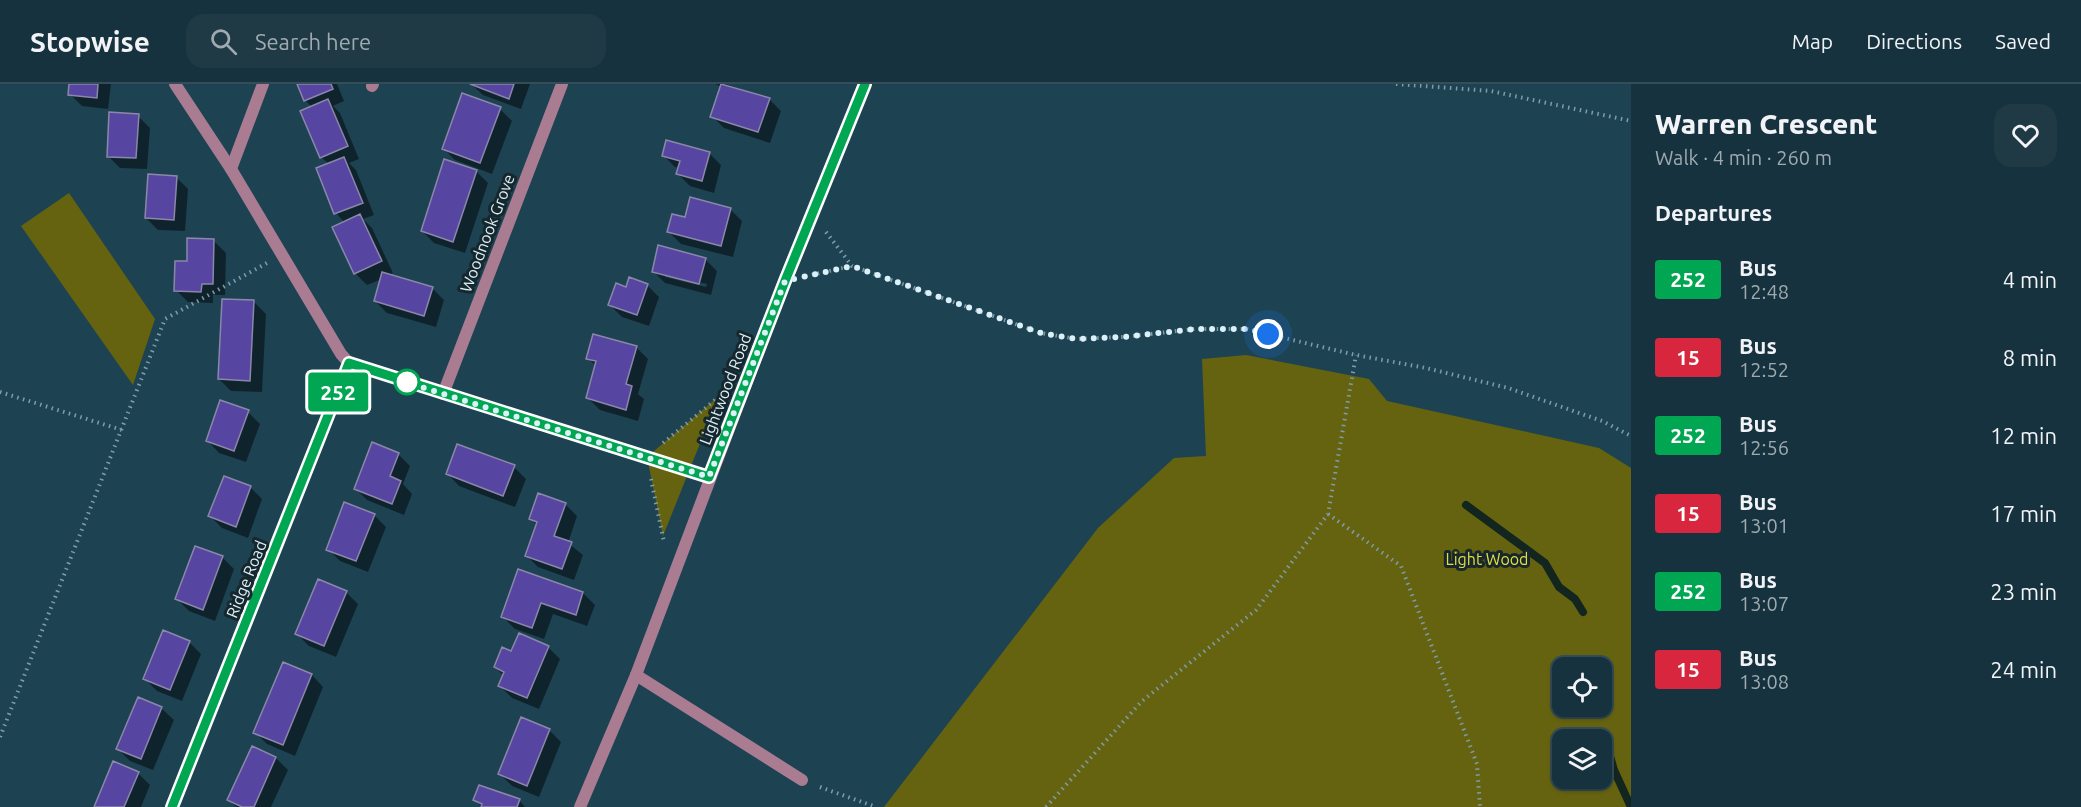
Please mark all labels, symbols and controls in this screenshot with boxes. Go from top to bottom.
search box [186,14,606,68]
icon: search [207,25,240,58]
text: Stopwise [30,26,150,57]
text: Search here [255,29,371,54]
text: Map [1792,29,1833,53]
text: Directions [1866,29,1962,53]
text: Saved [1995,29,2051,53]
button: heart [1994,104,2057,167]
text: Warren Crescent [1655,108,1877,139]
text: Walk · 4 min · 260 m [1655,146,1832,169]
street label: Woodnook Grove [456,171,518,295]
text: Departures [1655,200,1772,225]
text: Bus [1739,255,1777,280]
text: 252 [1670,267,1706,291]
text: 4 min [2003,267,2057,292]
text: 12:48 [1739,280,1789,303]
your location [1253,319,1283,349]
street label: Lightwood Road [696,331,754,447]
text: Bus [1739,333,1777,358]
text: 15 [1676,345,1700,369]
text: 8 min [2003,345,2057,370]
text: 12:52 [1739,358,1789,381]
unlabelled marker [394,369,420,395]
line badge: 252 [304,372,372,412]
text: 252 [320,380,356,404]
text: Bus [1739,411,1777,436]
text: 252 [1670,423,1706,447]
text: 12 min [1990,423,2057,448]
text: 12:56 [1739,436,1789,459]
text: Bus [1739,489,1777,514]
text: 15 [1676,501,1700,525]
text: 17 min [1990,501,2057,526]
text: 13:01 [1739,514,1789,537]
street label: Ridge Road [222,538,270,620]
park label: Light Wood [1446,550,1528,568]
text: Bus [1739,567,1777,592]
text: 252 [1670,579,1706,603]
text: 23 min [1990,579,2057,604]
text: 13:07 [1739,592,1789,615]
text: Bus [1739,645,1777,670]
map controls [1552,657,1612,789]
button: locate [1552,657,1612,717]
text: 15 [1676,657,1700,681]
text: 24 min [1990,657,2057,682]
text: 13:08 [1739,670,1789,693]
button: layers [1552,729,1612,789]

